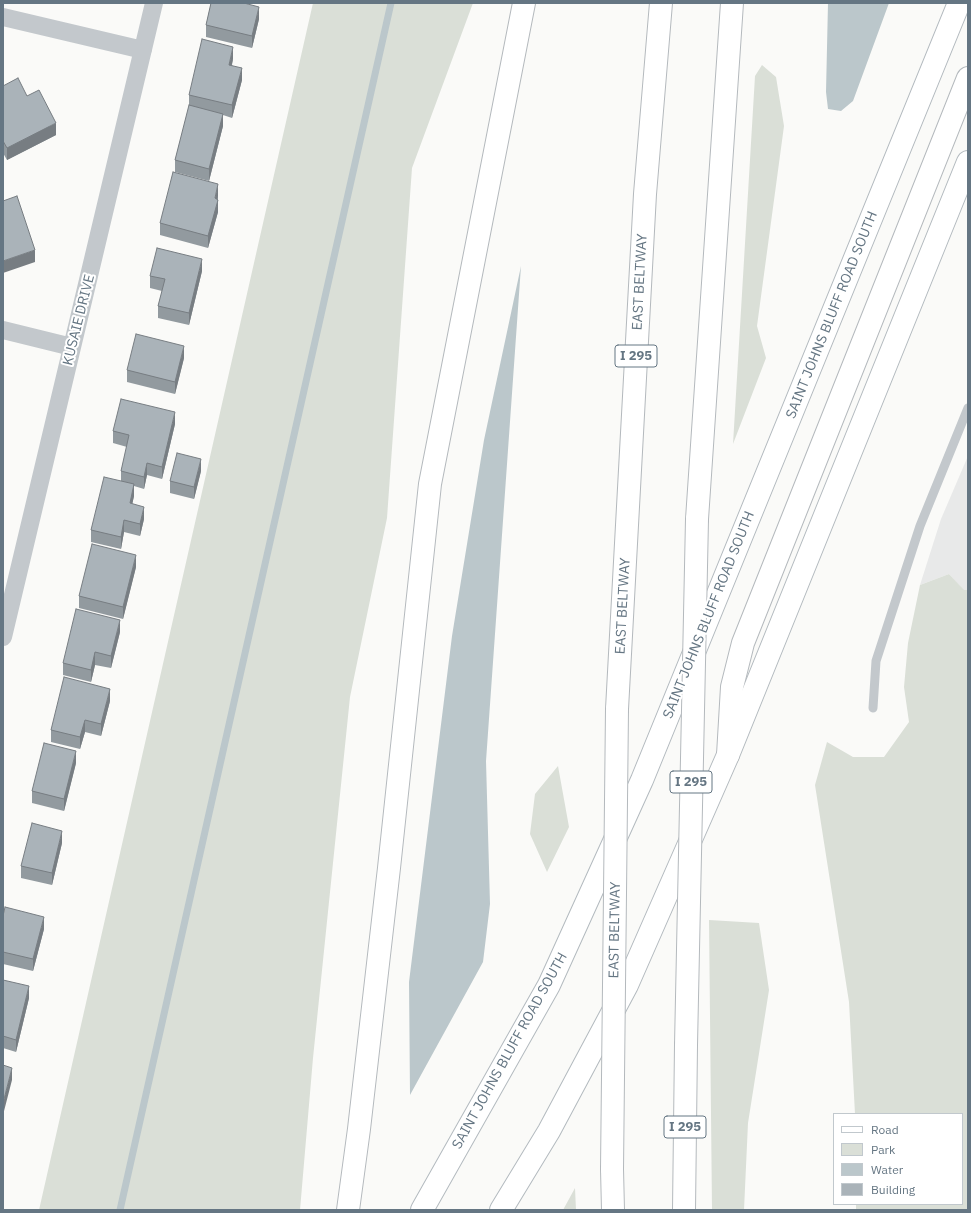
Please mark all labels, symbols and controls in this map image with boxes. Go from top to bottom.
street label: SAINT JOHNS BLUFF ROAD SOUTH [783,209,881,421]
street label: EAST BELTWAY [629,233,651,331]
street label: KUSAIE DRIVE [60,273,98,367]
road number: I 295 [615,345,657,367]
street label: SAINT JOHNS BLUFF ROAD SOUTH [660,509,758,721]
street label: EAST BELTWAY [612,557,634,655]
road number: I 295 [670,771,712,793]
street label: EAST BELTWAY [606,881,624,979]
street label: SAINT JOHNS BLUFF ROAD SOUTH [449,950,571,1152]
legend [833,1113,963,1205]
road number: I 295 [664,1116,706,1138]
text: Road [871,1122,899,1137]
text: Park [871,1142,895,1157]
text: Water [871,1162,903,1177]
text: Building [871,1182,915,1197]

